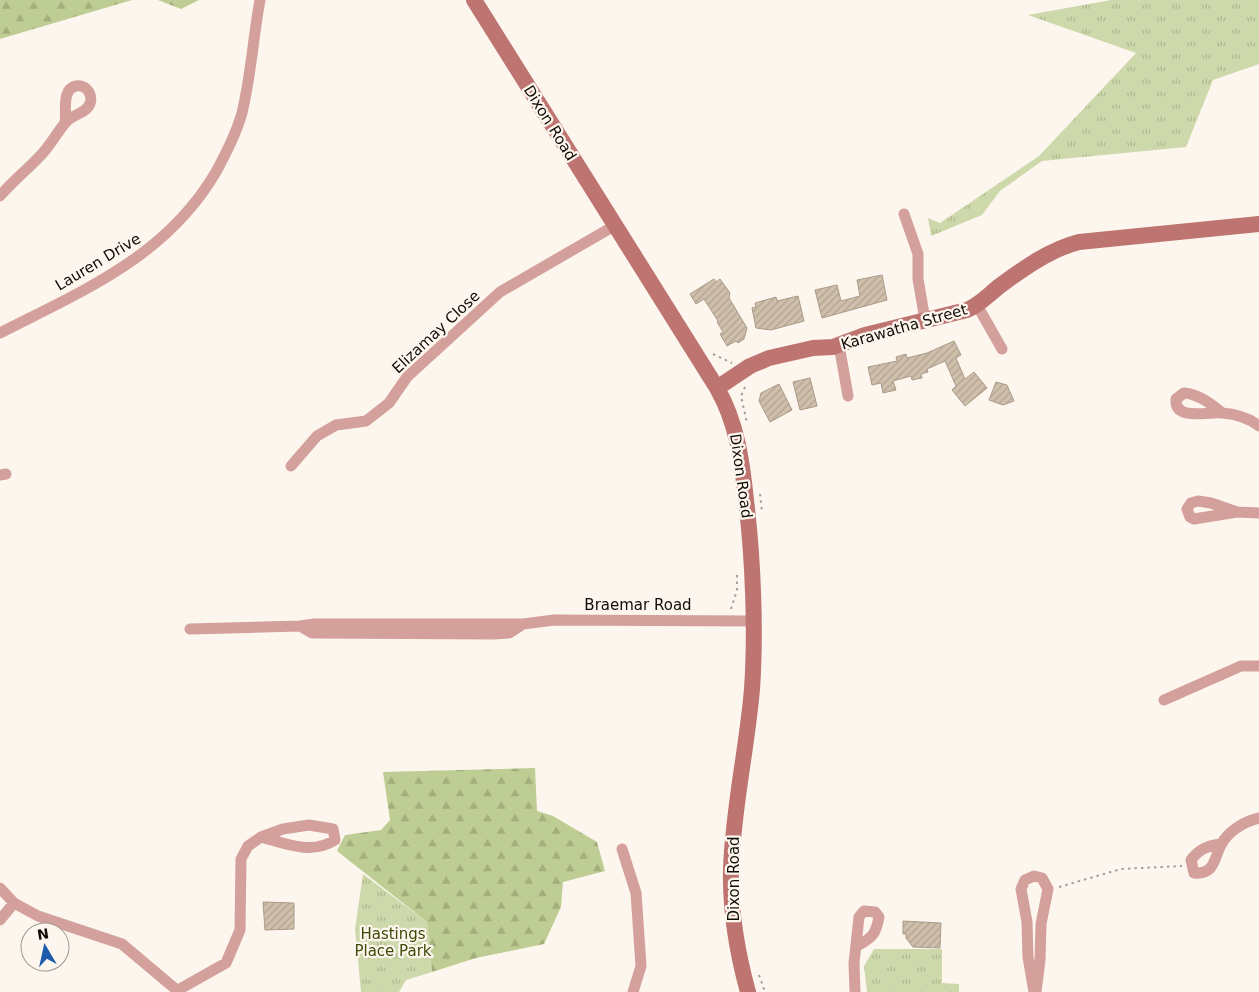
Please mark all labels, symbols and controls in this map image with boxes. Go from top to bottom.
street label: Dixon Road [520,82,580,164]
street label: Lauren Drive [52,229,144,295]
street label: Elizamay Close [388,287,484,377]
street label: Karawatha Street [839,300,969,354]
street label: Dixon Road [726,433,756,519]
street label: Braemar Road [584,596,692,614]
street label: Dixon Road [725,836,743,922]
north arrow [20,922,70,972]
text: N [36,925,50,943]
park label: Hastings Place Park [354,925,432,960]

